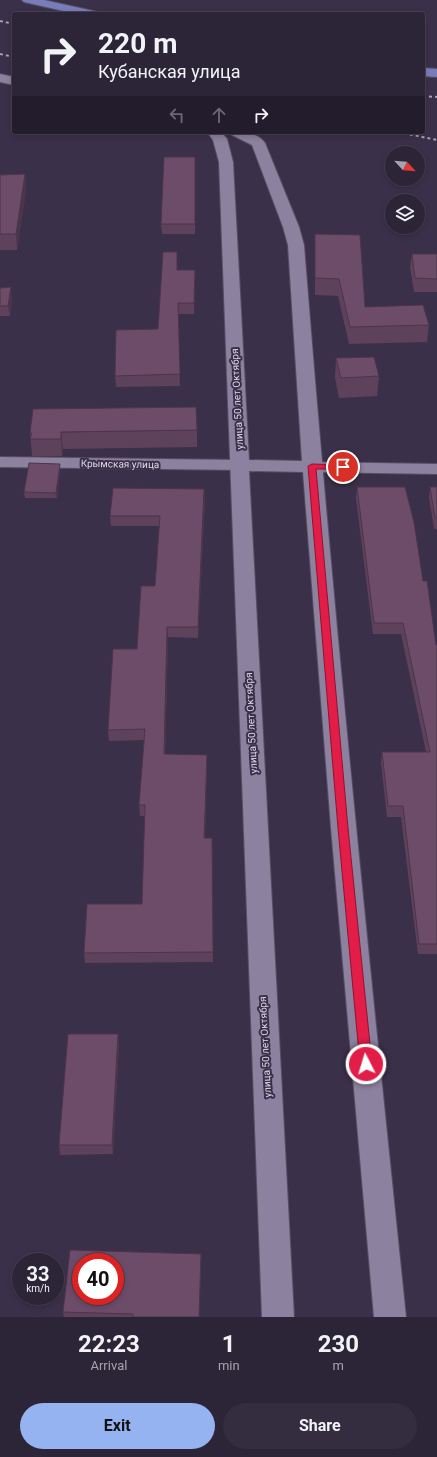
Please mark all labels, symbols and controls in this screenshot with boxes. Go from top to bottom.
text: 220 m [98,27,177,60]
icon: right [32,28,84,80]
text: Кубанская улица [98,61,241,82]
icon: left [166,104,188,126]
icon: ahead [208,104,230,126]
icon: right [250,104,272,126]
north arrow [385,146,425,186]
map controls [385,146,425,234]
button: layers [385,194,425,234]
street label: улица 50 лет Октября [229,348,245,450]
pin [326,450,360,484]
icon: arrive [332,456,354,478]
street label: Крымская улица [81,458,159,470]
street label: улица 50 лет Октября [243,672,259,774]
street label: улица 50 лет Октября [257,996,273,1098]
position arrow [345,1043,387,1085]
speed limit sign: 40 [72,1253,124,1305]
text: 33 [27,1262,49,1286]
text: km/h [26,1283,50,1294]
text: 22:23 [78,1330,140,1358]
text: 1 [222,1330,236,1358]
text: 230 [318,1330,359,1358]
text: Arrival [90,1358,127,1373]
text: min [218,1358,240,1373]
text: m [333,1358,344,1373]
button: Exit [20,1403,215,1449]
button: Share [223,1403,417,1449]

